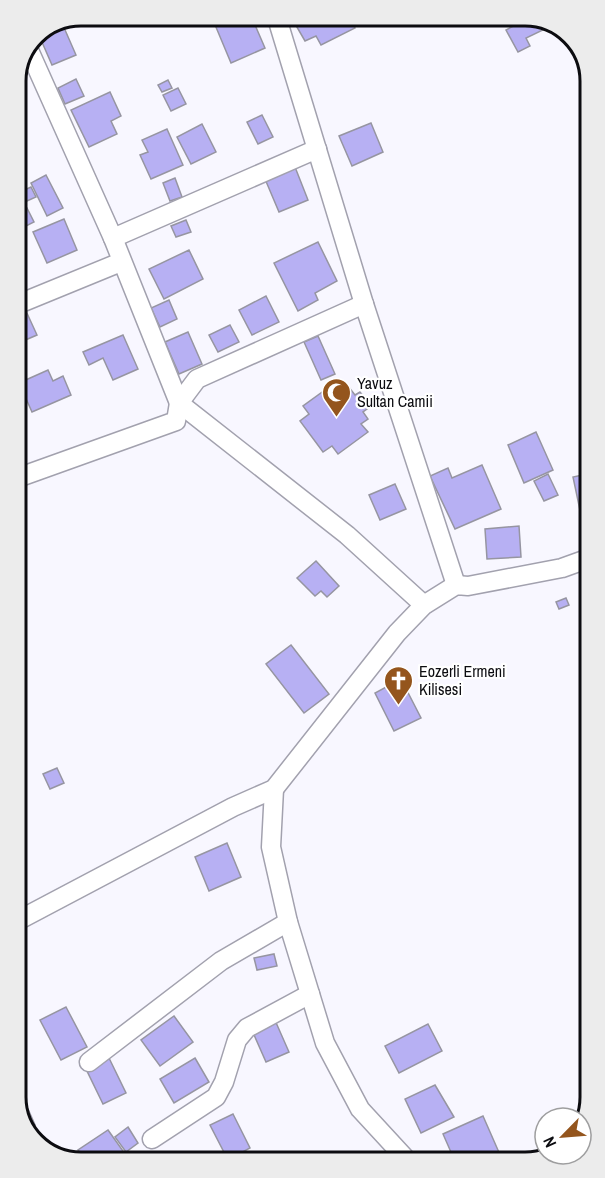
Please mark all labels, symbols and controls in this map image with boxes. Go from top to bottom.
place label: Yavuz Sultan Camii [357,372,433,412]
mosque icon: Yavuz Sultan Camii [320,376,352,418]
place label: Eozerli Ermeni Kilisesi [419,660,506,700]
church icon: Eozerli Ermeni Kilisesi [382,664,414,706]
north arrow [533,1106,593,1166]
text: N [537,1133,561,1151]

